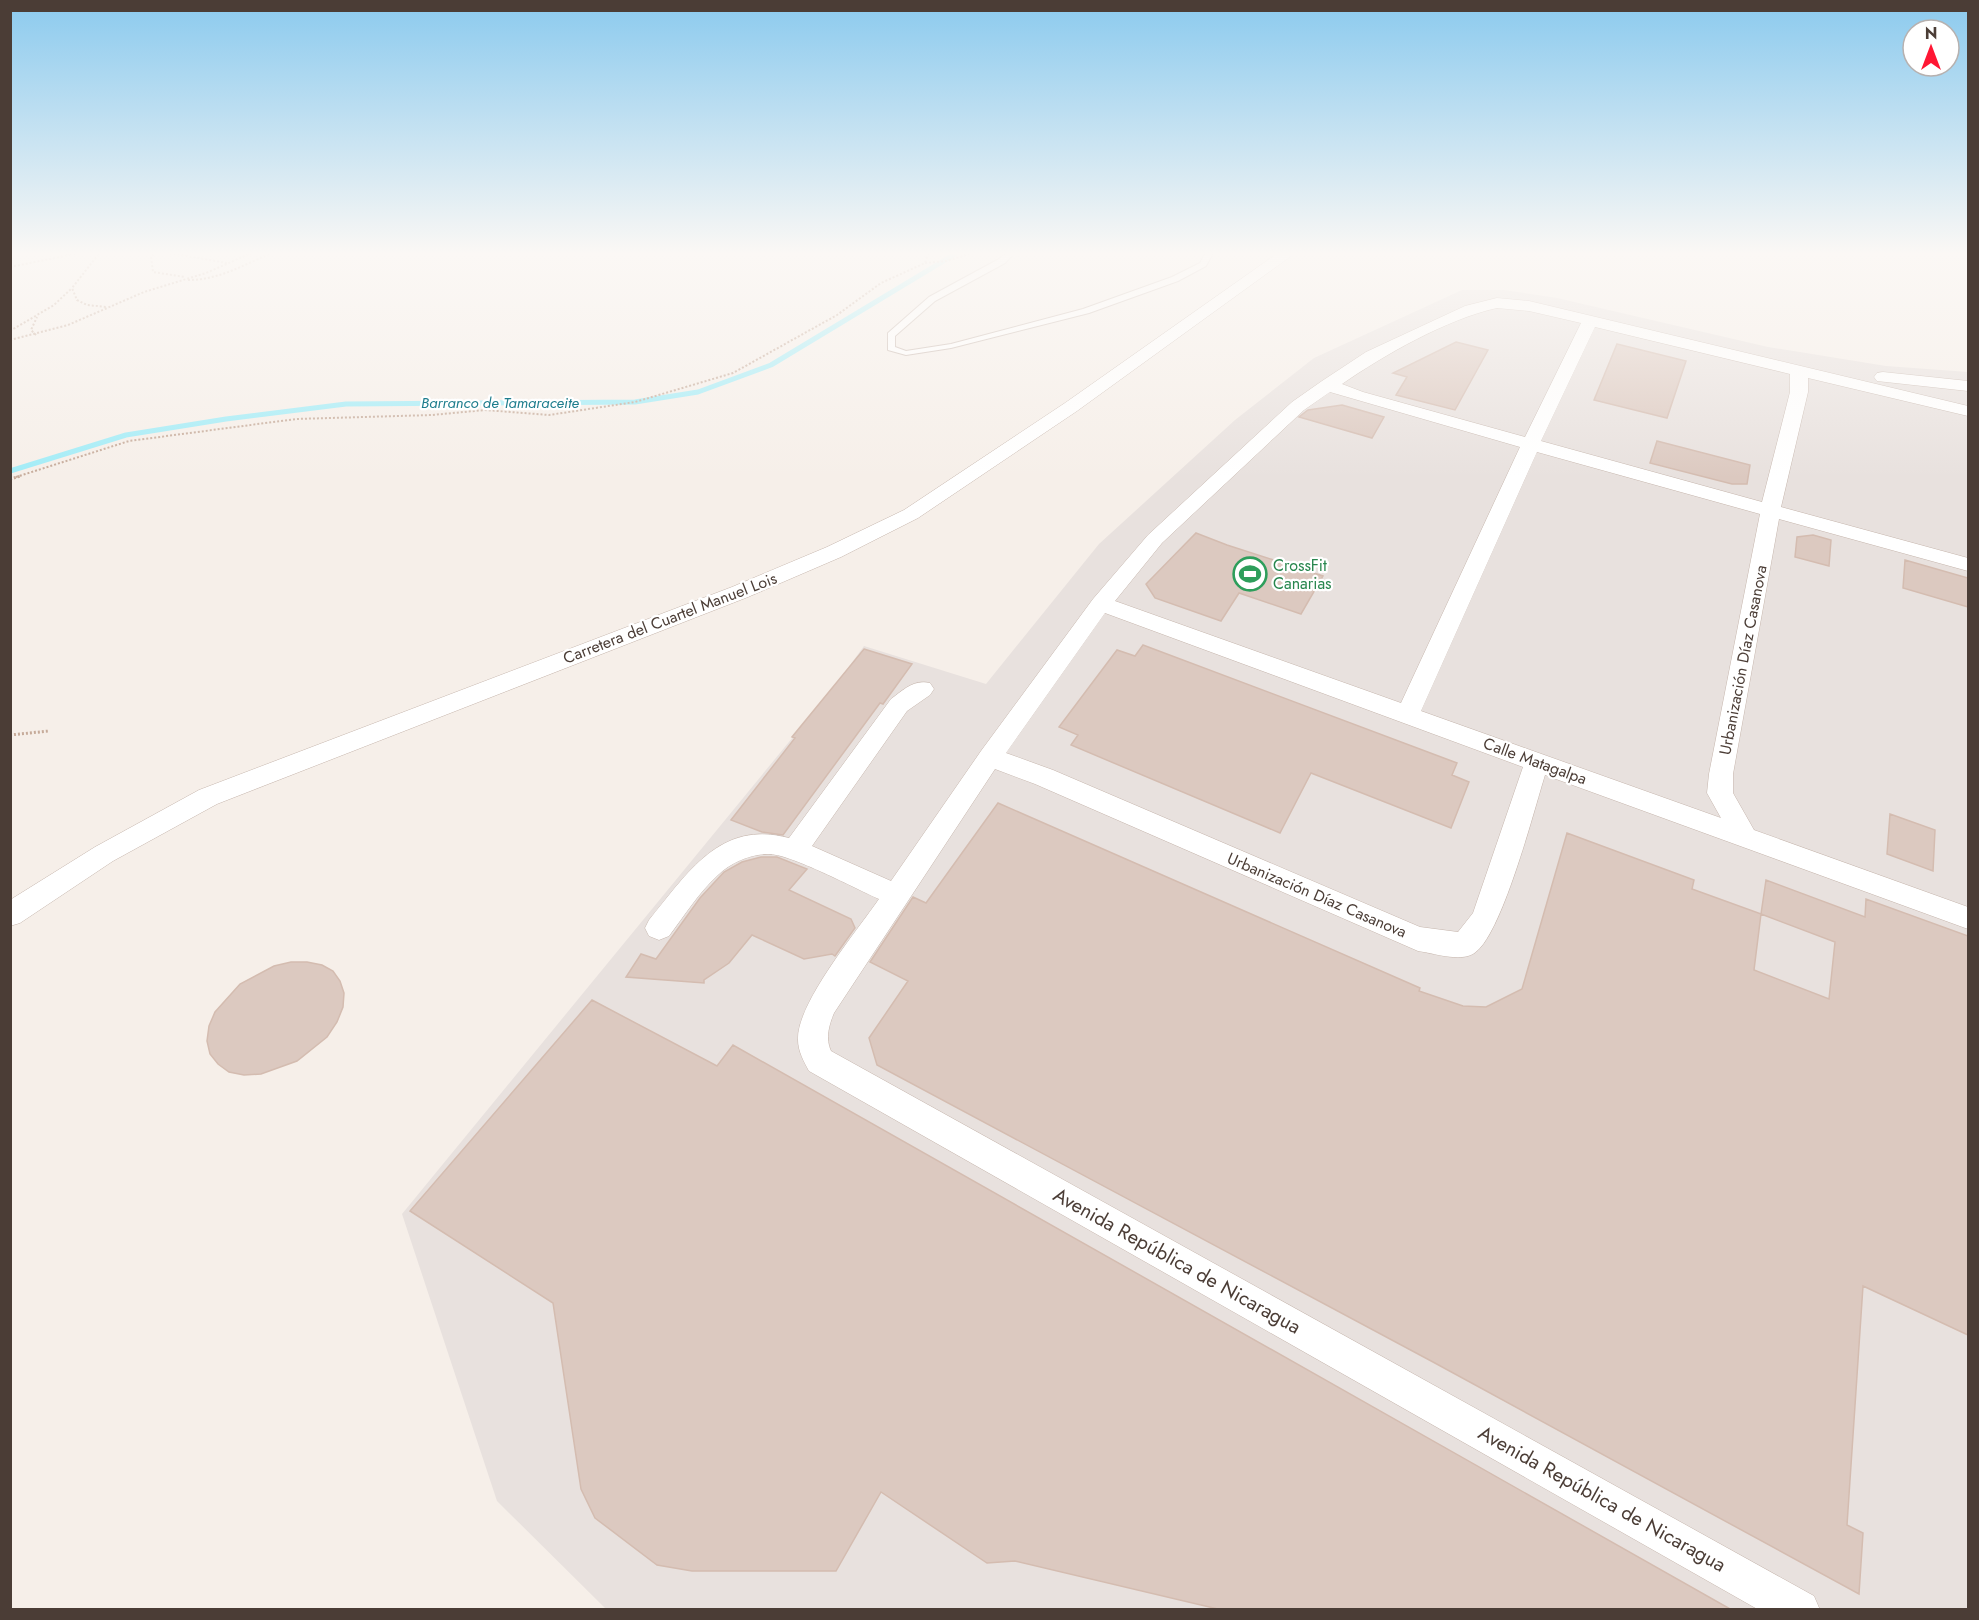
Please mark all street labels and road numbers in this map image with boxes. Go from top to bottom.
street label: Urbanización Díaz Casanova [1713,563,1773,757]
street label: Carretera del Cuartel Manuel Lois [560,567,780,669]
street label: Calle Matagalpa [1480,732,1590,790]
street label: Urbanización Díaz Casanova [1224,847,1410,943]
street label: Avenida República de Nicaragua [1048,1181,1306,1341]
street label: Avenida República de Nicaragua [1473,1419,1731,1579]

